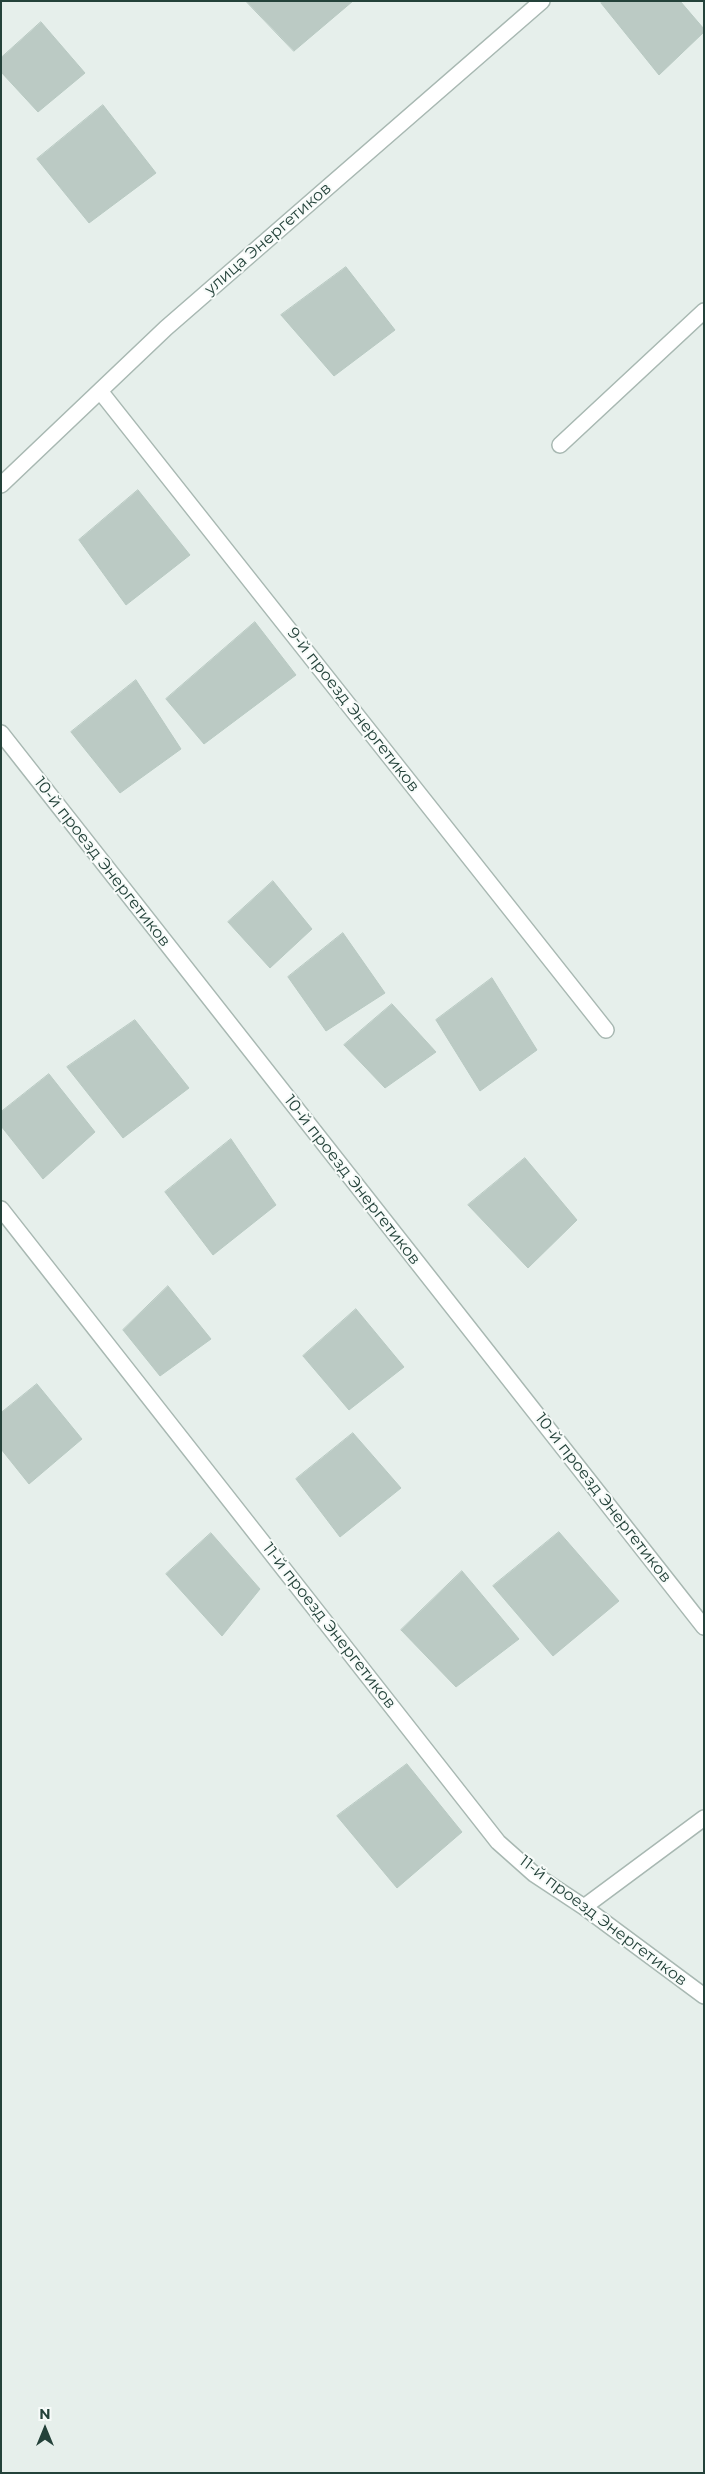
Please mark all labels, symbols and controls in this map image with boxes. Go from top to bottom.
street label: улица Энергетиков [201,179,335,299]
street label: 9-й проезд Энергетиков [283,624,423,796]
street label: 10-й проезд Энергетиков [30,773,174,951]
street label: 10-й проезд Энергетиков [280,1091,424,1269]
street label: 10-й проезд Энергетиков [531,1409,675,1587]
street label: 11-й проезд Энергетиков [258,1539,400,1713]
street label: 11-й проезд Энергетиков [515,1852,691,1990]
north arrow [20,2404,70,2454]
text: N [39,2405,51,2423]

